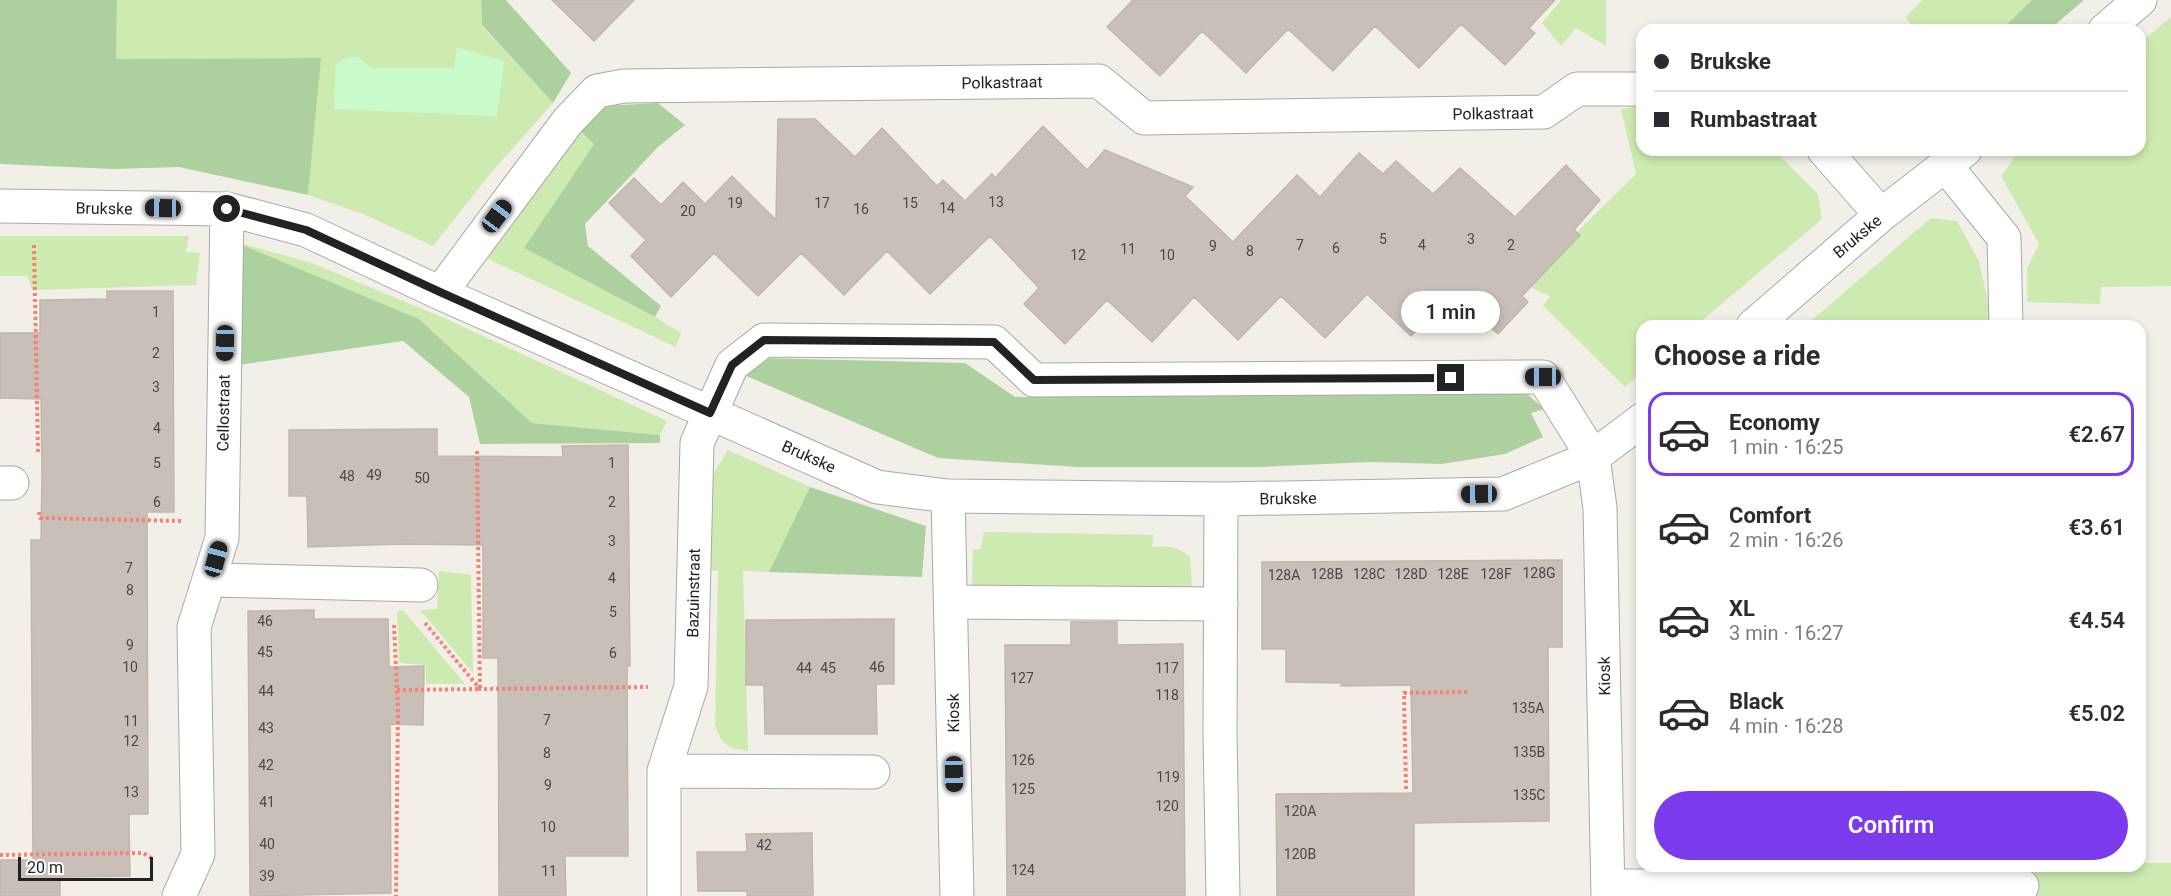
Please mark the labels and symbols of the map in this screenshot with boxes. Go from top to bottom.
street label: Polkastraat [961,72,1043,93]
street label: Polkastraat [1452,103,1534,124]
house number: 13 [988,194,1004,210]
route start [213,195,240,222]
house number: 19 [727,195,743,211]
house number: 17 [814,195,830,211]
house number: 15 [902,195,918,211]
car [479,196,515,236]
street label: Brukske [75,199,133,218]
car [145,199,181,217]
house number: 14 [939,200,955,216]
house number: 16 [853,201,869,217]
house number: 20 [680,203,696,219]
street label: Brukske [1829,211,1885,262]
house number: 5 [1379,231,1387,247]
house number: 3 [1467,231,1475,247]
house number: 7 [1296,237,1304,253]
house number: 4 [1418,237,1426,253]
house number: 2 [1507,237,1515,253]
house number: 9 [1209,238,1217,254]
house number: 6 [1332,240,1340,256]
house number: 11 [1120,241,1136,257]
house number: 8 [1246,243,1254,259]
house number: 12 [1070,247,1086,263]
house number: 10 [1159,247,1175,263]
callout: 1 min [1402,291,1500,333]
house number: 1 [152,304,160,320]
car [216,325,234,361]
house number: 2 [152,345,160,361]
route end [1437,364,1464,391]
car [1525,368,1561,386]
street label: Cellostraat [213,374,234,452]
house number: 3 [152,379,160,395]
house number: 4 [153,420,161,436]
street label: Brukske [779,436,839,477]
house number: 5 [153,455,161,471]
house number: 1 [608,455,616,471]
house number: 49 [366,467,382,483]
house number: 48 [339,468,355,484]
house number: 50 [414,470,430,486]
car [1461,485,1497,503]
street label: Brukske [1259,489,1317,508]
house number: 6 [153,494,161,510]
house number: 2 [608,494,616,510]
house number: 3 [608,533,616,549]
car [203,539,229,579]
street label: Bazuinstraat [683,548,704,638]
house number: 7 [125,560,133,576]
house number: 128G [1522,565,1556,581]
house number: 128B [1311,566,1343,582]
house number: 128C [1353,566,1385,582]
house number: 128D [1395,566,1427,582]
house number: 128E [1437,566,1469,582]
house number: 128F [1480,566,1512,582]
house number: 128A [1268,567,1300,583]
house number: 4 [608,570,616,586]
house number: 8 [126,582,134,598]
house number: 5 [609,604,617,620]
house number: 46 [257,613,273,629]
house number: 9 [126,637,134,653]
house number: 45 [257,644,273,660]
house number: 6 [609,645,617,661]
street label: Kiosk [1595,655,1614,696]
house number: 10 [122,659,138,675]
house number: 46 [869,659,885,675]
house number: 44 [796,660,812,676]
house number: 45 [820,660,836,676]
house number: 117 [1155,660,1179,676]
house number: 127 [1010,670,1034,686]
house number: 44 [258,683,274,699]
house number: 118 [1155,687,1179,703]
street label: Kiosk [944,692,963,733]
house number: 135A [1512,700,1544,716]
house number: 7 [543,712,551,728]
house number: 11 [123,713,139,729]
house number: 43 [258,720,274,736]
house number: 12 [123,733,139,749]
house number: 135B [1513,744,1545,760]
house number: 8 [543,745,551,761]
house number: 126 [1011,752,1035,768]
car [945,756,963,792]
house number: 42 [258,757,274,773]
house number: 119 [1156,769,1180,785]
house number: 9 [544,777,552,793]
house number: 125 [1011,781,1035,797]
house number: 13 [123,784,139,800]
house number: 135C [1513,787,1545,803]
house number: 41 [259,794,275,810]
house number: 120 [1155,798,1179,814]
house number: 120A [1284,803,1316,819]
house number: 10 [540,819,556,835]
house number: 40 [259,836,275,852]
house number: 42 [756,837,772,853]
house number: 120B [1284,846,1316,862]
scale bar [18,854,153,882]
house number: 124 [1011,862,1035,878]
house number: 11 [541,863,557,879]
house number: 39 [259,868,275,884]

